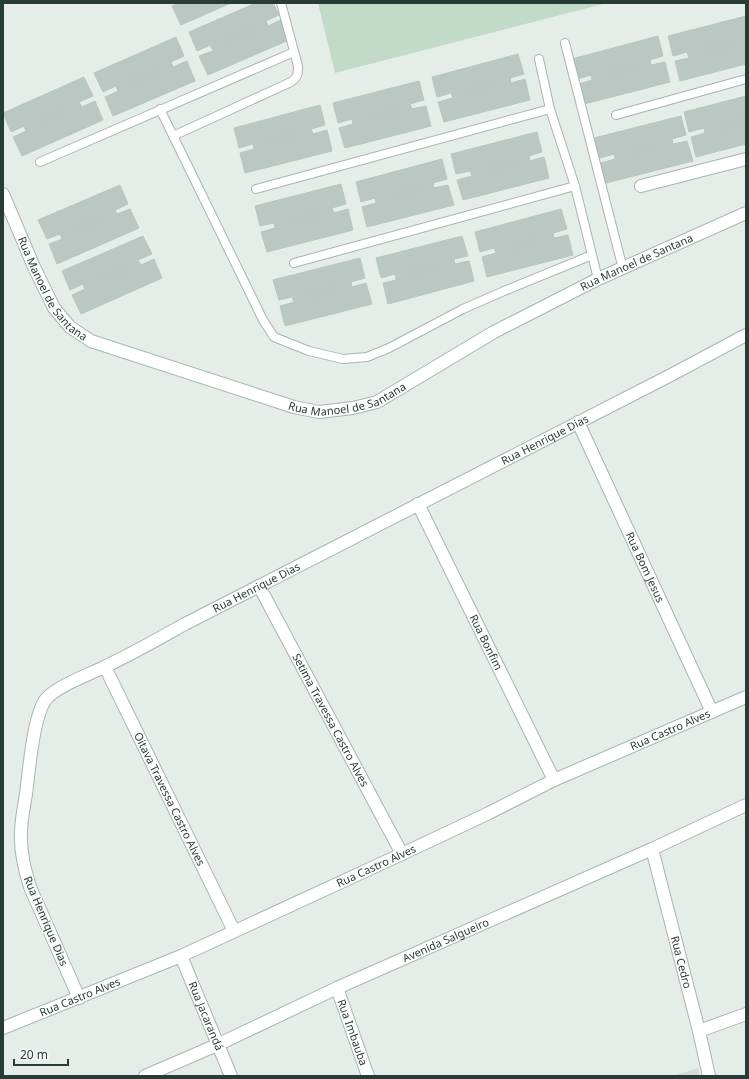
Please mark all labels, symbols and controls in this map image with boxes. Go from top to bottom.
street label: Rua Manoel de Santana [577,230,695,294]
street label: Rua Manoel de Santana [15,234,91,344]
street label: Rua Manoel de Santana [286,379,408,419]
street label: Rua Henrique Dias [498,411,591,468]
street label: Rua Bom Jesus [623,529,668,605]
street label: Rua Henrique Dias [210,558,302,616]
street label: Rua Bonfim [466,612,507,672]
street label: Setima Travessa Castro Alves [289,651,373,789]
street label: Rua Castro Alves [628,705,712,753]
street label: Oitava Travessa Castro Alves [131,730,209,868]
street label: Rua Castro Alves [334,841,418,890]
street label: Rua Henrique Dias [21,874,72,968]
street label: Avenida Salgueiro [400,914,491,965]
street label: Rua Cedro [668,934,696,990]
street label: Rua Castro Alves [37,973,122,1019]
street label: Rua Jacarandá [185,979,228,1053]
street label: Rua Imbauba [334,997,372,1067]
scale bar [14,1041,68,1067]
text: 20 m [20,1046,48,1063]

